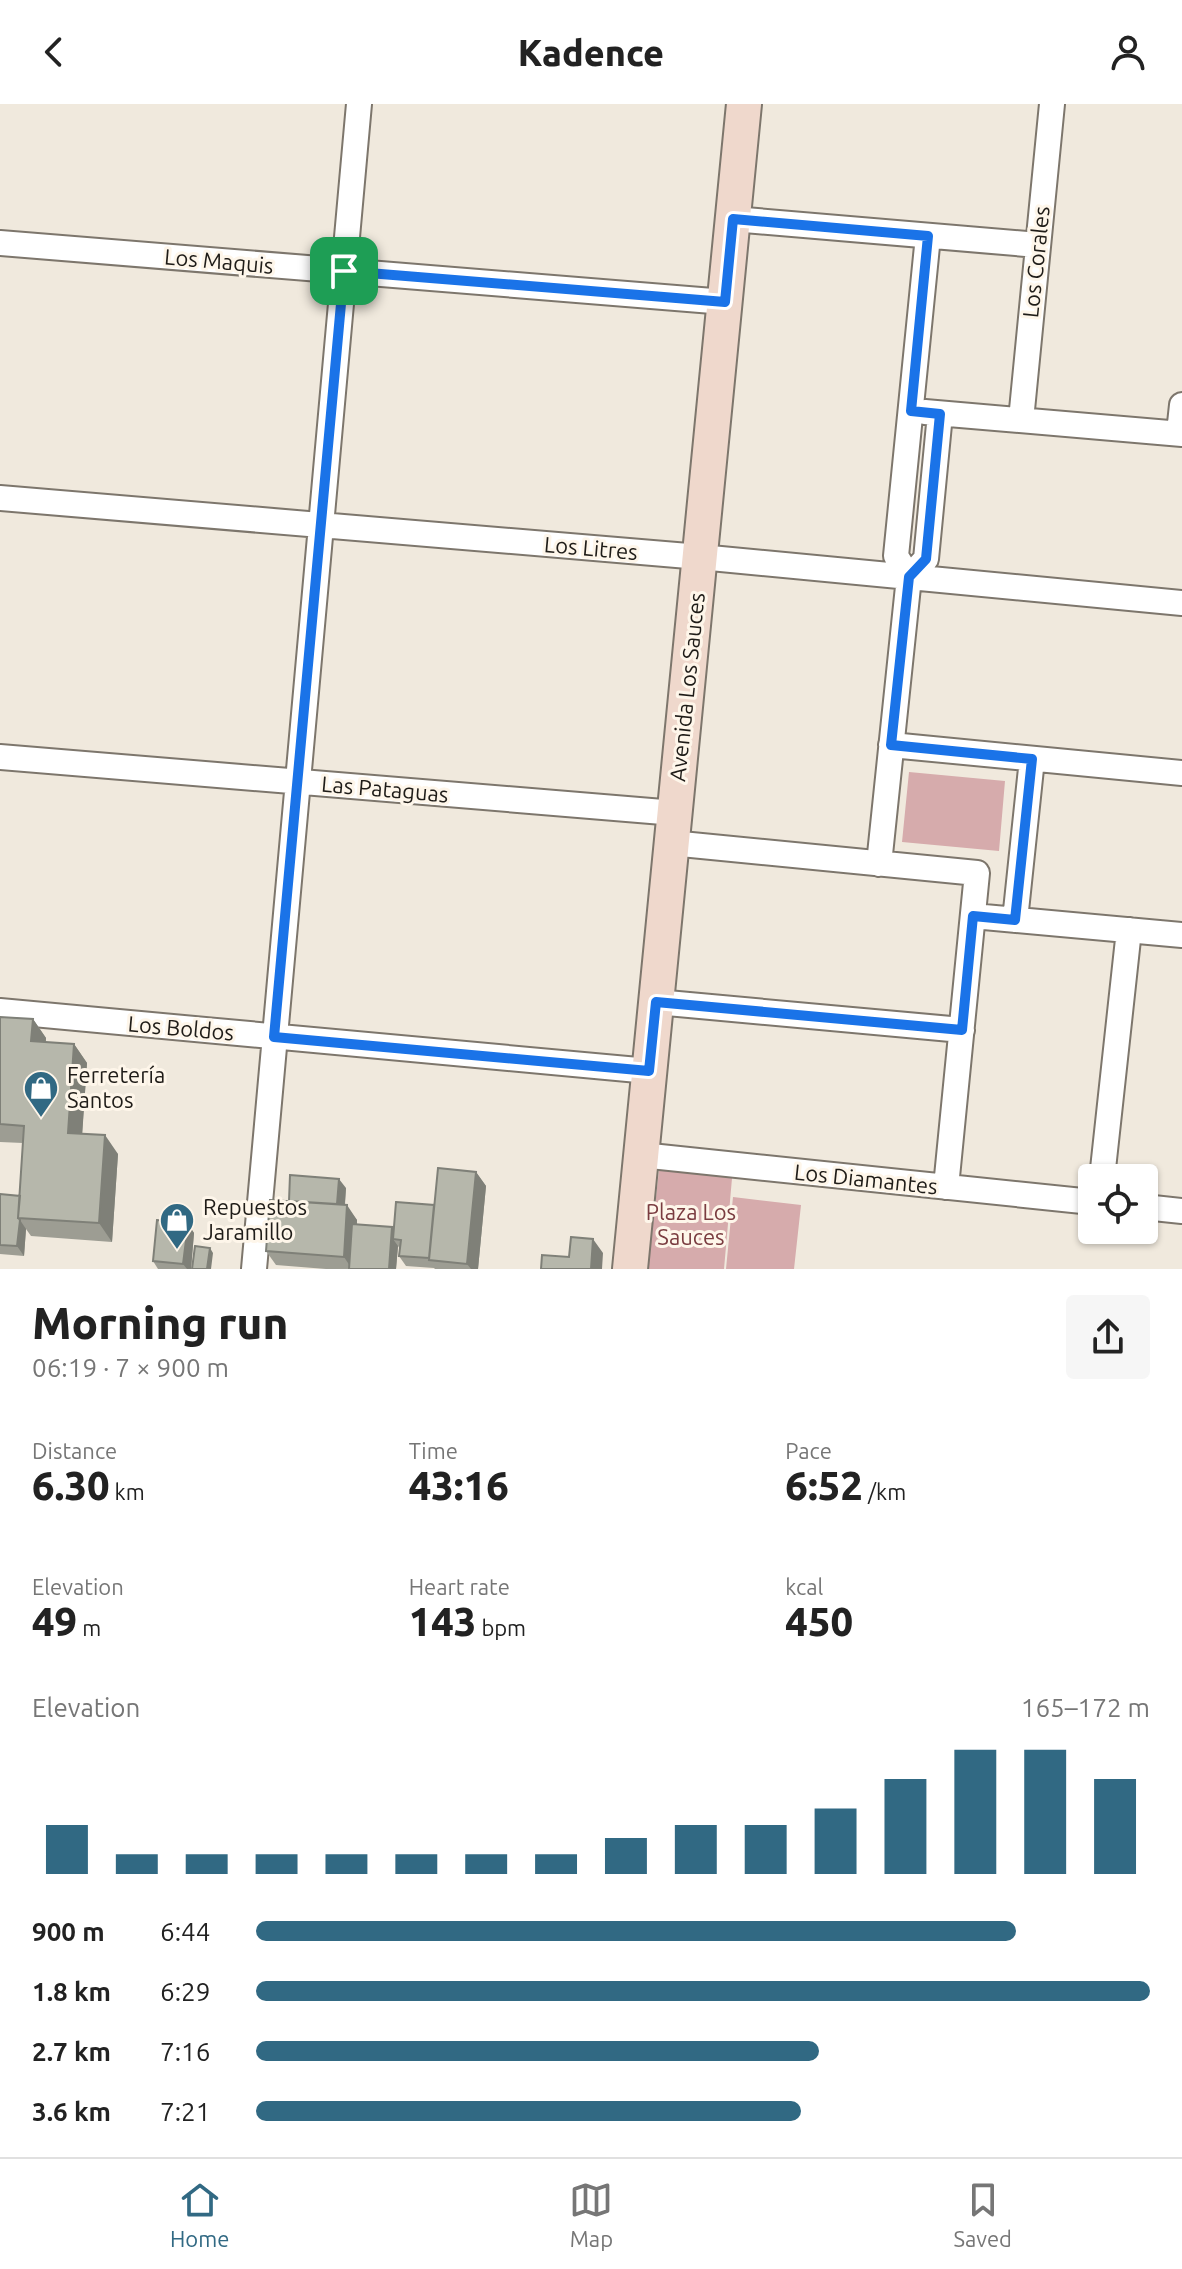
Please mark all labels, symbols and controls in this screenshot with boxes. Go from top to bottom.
icon: back [32,30,76,74]
icon: person [1106,30,1150,74]
text: Kadence [518,32,664,73]
street label: Los Corales [1017,205,1054,319]
pin [310,237,378,305]
street label: Los Maquis [163,243,275,278]
icon: arrive [322,249,366,293]
street label: Los Litres [543,531,639,564]
street label: Avenida Los Sauces [664,591,709,783]
street label: Las Pataguas [321,770,450,807]
street label: Los Boldos [127,1010,235,1045]
place label: Ferretería Santos [67,1062,165,1112]
shop icon: Ferretería Santos [22,1069,60,1119]
street label: Los Diamantes [793,1159,939,1198]
map controls [1078,1164,1158,1244]
button: locate [1078,1164,1158,1244]
place label: Repuestos Jaramillo [203,1194,307,1244]
park label: Plaza Los Sauces [646,1199,736,1249]
shop icon: Repuestos Jaramillo [158,1201,196,1251]
button: share [1066,1295,1150,1379]
text: Morning run [32,1298,288,1347]
text: 06:19 · 7 × 900 m [32,1353,229,1382]
text: Distance [32,1438,117,1463]
text: Time [409,1438,458,1463]
text: Pace [785,1438,832,1463]
text: 6.30 [32,1463,110,1508]
text: 43:16 [409,1463,509,1508]
text: 6:52 [785,1463,863,1508]
text: km [110,1479,145,1504]
text: /km [863,1479,906,1504]
text: Elevation [32,1574,124,1599]
text: Heart rate [409,1574,510,1599]
text: kcal [785,1574,823,1599]
text: 49 [32,1599,77,1644]
text: 143 [409,1599,476,1644]
text: 450 [785,1599,853,1644]
text: m [77,1615,101,1640]
text: bpm [476,1615,526,1640]
text: Elevation [32,1693,140,1722]
text: 165–172 m [1021,1693,1150,1722]
text: 900 m [32,1917,105,1946]
text: 6:44 [160,1917,210,1946]
text: 1.8 km [32,1977,111,2006]
text: 6:29 [160,1977,210,2006]
text: 2.7 km [32,2037,111,2066]
text: 7:16 [160,2037,210,2066]
text: 3.6 km [32,2097,111,2126]
text: 7:21 [160,2097,210,2126]
tab: Home [170,2178,229,2251]
tab: Map [569,2178,613,2251]
tab: Saved [953,2178,1012,2251]

